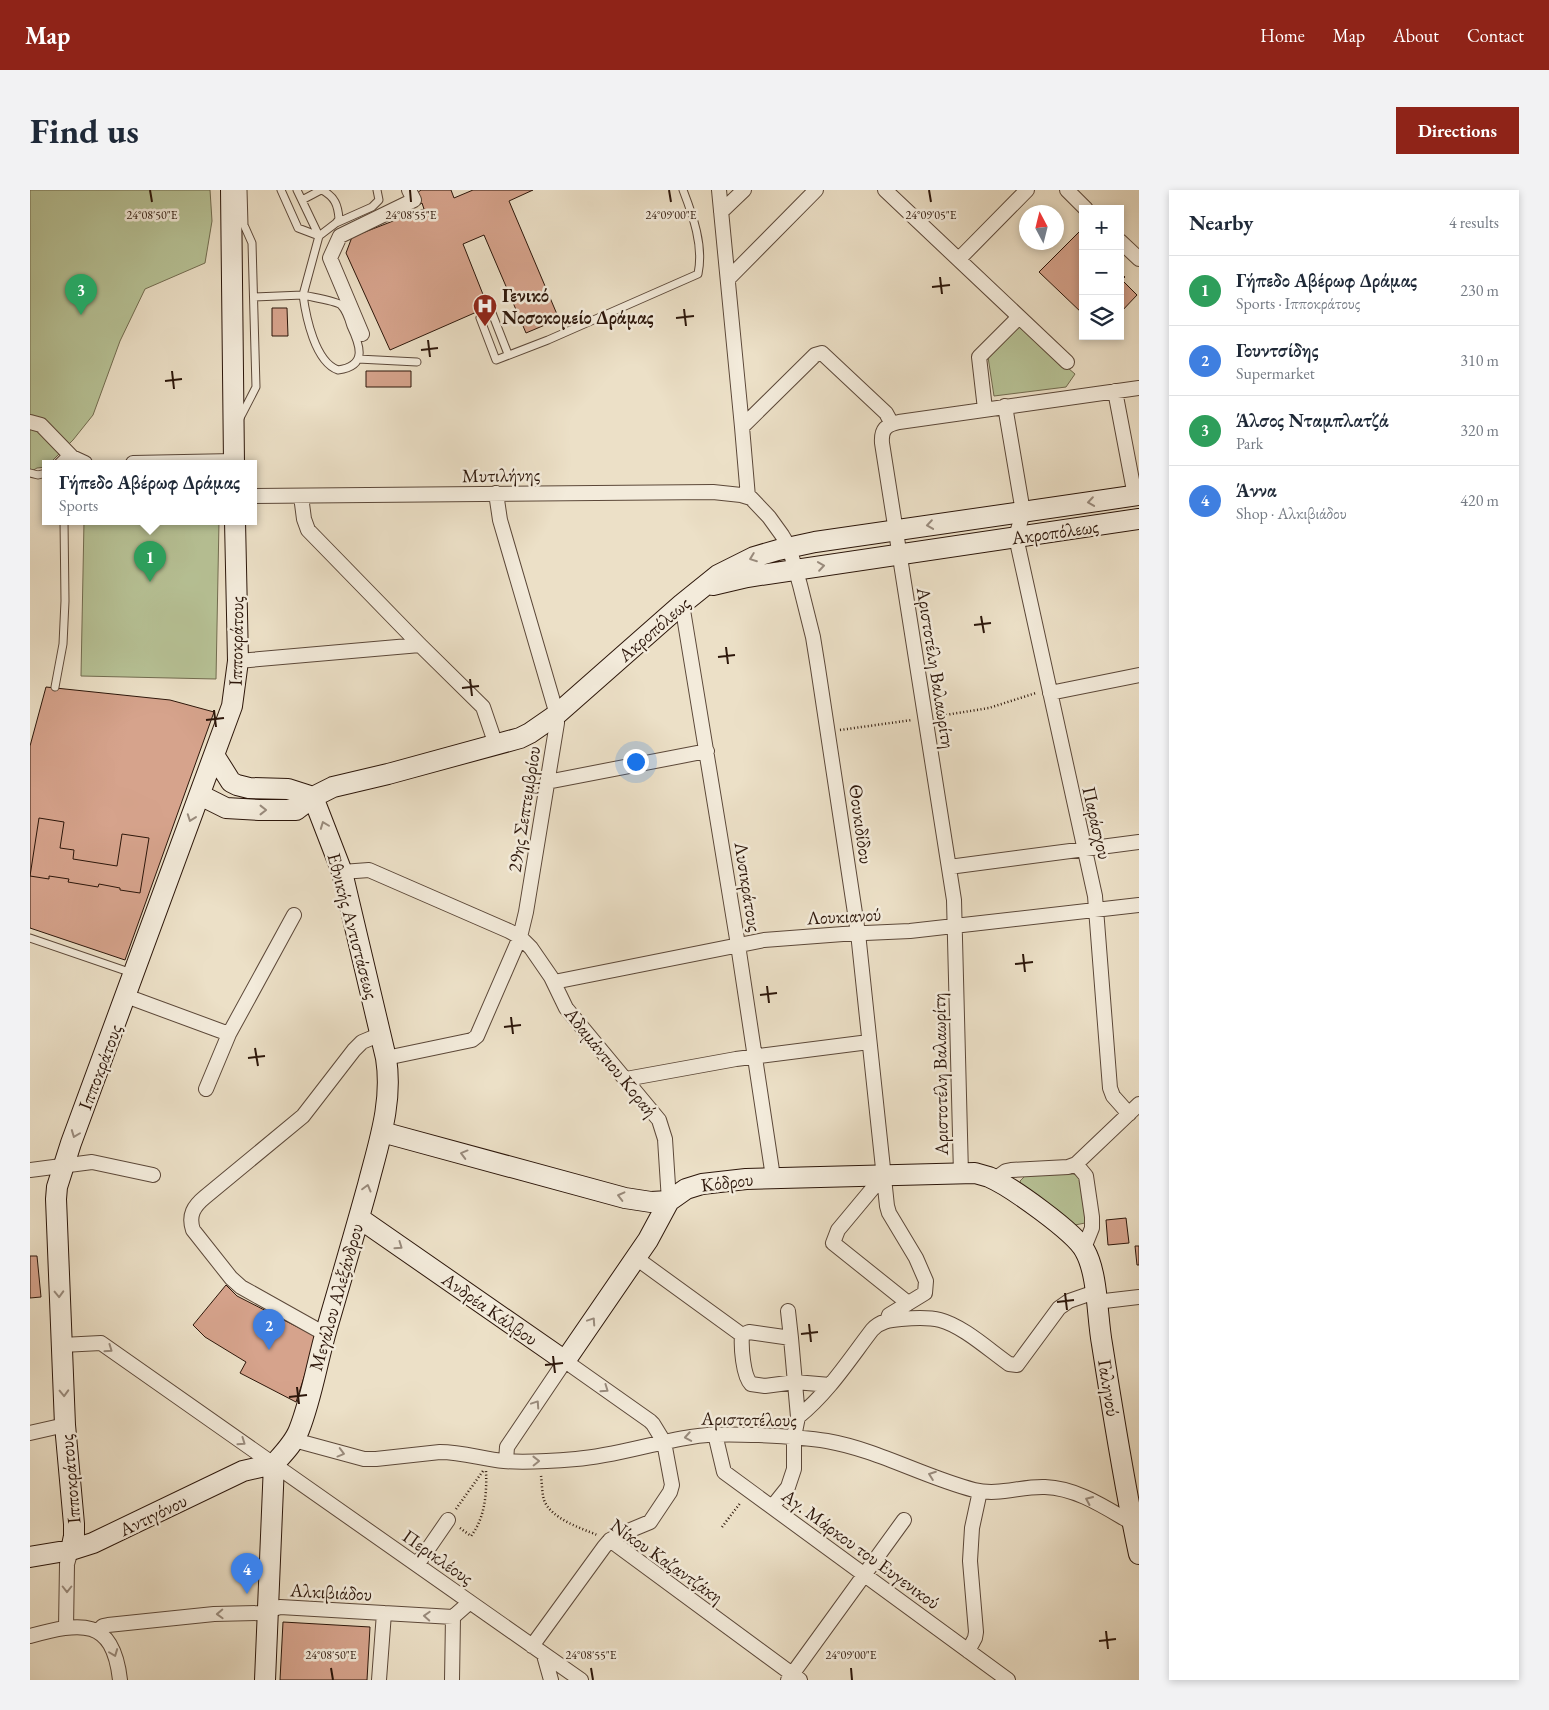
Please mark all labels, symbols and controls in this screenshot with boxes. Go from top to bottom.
text: Map [25,20,70,51]
text: Home [1260,24,1305,47]
text: Map [1333,24,1365,47]
text: About [1393,24,1439,47]
text: Contact [1467,24,1524,47]
button: Directions [1396,107,1519,154]
text: Find us [30,108,139,153]
north arrow [1019,205,1064,250]
map controls [1079,205,1124,340]
button: + [1079,205,1124,250]
text: 24°08'50"E [126,207,178,223]
text: 24°08'55"E [385,207,437,223]
text: 24°09'00"E [645,207,697,223]
text: 24°09'05"E [905,207,957,223]
text: Nearby [1189,209,1253,236]
text: 4 results [1449,212,1499,233]
button: − [1079,250,1124,295]
text: Γήπεδο Αβέρωφ Δράμας [1236,268,1417,293]
pin: 3 [65,274,97,315]
text: 1 [1201,280,1209,301]
text: 230 m [1460,280,1499,301]
place label: Γενικό Νοσοκομείο Δράμας [502,283,654,330]
hospital icon: Γενικό Νοσοκομείο Δράμας [472,293,498,327]
text: Sports · Ιπποκράτους [1236,293,1360,314]
button: layers [1079,295,1124,340]
text: Γουντσίδης [1236,338,1318,363]
text: 2 [1201,350,1209,371]
text: 310 m [1460,350,1499,371]
text: Supermarket [1236,363,1315,384]
text: Άλσος Νταμπλατζά [1236,408,1389,433]
text: 3 [1201,420,1209,441]
text: 320 m [1460,420,1499,441]
text: Park [1236,433,1263,454]
popup [42,460,257,525]
street label: Μυτιλήνης [462,462,540,488]
text: Γήπεδο Αβέρωφ Δράμας [59,470,240,495]
text: Άννα [1236,478,1277,503]
text: 4 [1201,490,1209,511]
text: 420 m [1460,490,1499,511]
text: Sports [59,495,98,516]
one-way arrow [1086,496,1094,507]
text: Shop · Αλκιβιάδου [1236,503,1347,524]
street label: Ακροπόλεως [1009,514,1100,551]
one-way arrow [926,520,934,530]
pin: 1 [134,541,166,582]
one-way arrow [749,551,758,562]
one-way arrow [816,562,825,572]
street label: Αριστοτέλη Βαλαωρίτη [911,585,961,750]
street label: Ακροπόλεως [612,591,695,668]
street label: Ιπποκράτους [223,596,249,686]
street label: 29ης Σεπτεμβρίου [502,744,546,874]
your location [623,749,649,775]
street label: Θουκιδίδου [843,783,879,865]
street label: Παράσχου [1076,784,1118,862]
one-way arrow [259,805,267,815]
one-way arrow [187,813,197,821]
one-way arrow [320,821,330,830]
street label: Λυσικράτους [728,839,767,934]
street label: Εθνικής Αντιστάσεως [321,850,385,1002]
street label: Λουκιανού [805,902,882,930]
street label: Αριστοτέλη Βαλαωρίτη [926,992,954,1157]
street label: Αδαμάντιου Κοραή [558,1001,663,1122]
street label: Ιπποκράτους [72,1021,128,1113]
one-way arrow [71,1129,81,1138]
one-way arrow [460,1150,469,1160]
street label: Κόδρου [699,1166,755,1198]
one-way arrow [361,1184,371,1193]
one-way arrow [617,1192,625,1202]
street label: Μεγάλου Αλεξάνδρου [303,1220,369,1374]
one-way arrow [393,1240,403,1249]
street label: Ανδρέα Κάλβου [436,1266,543,1351]
one-way arrow [54,1290,65,1298]
pin: 2 [253,1309,285,1350]
one-way arrow [586,1317,596,1326]
one-way arrow [103,1343,112,1352]
street label: Γαληνού [1092,1358,1126,1418]
one-way arrow [599,1383,609,1392]
one-way arrow [58,1390,69,1398]
one-way arrow [530,1400,539,1410]
street label: Αριστοτέλους [700,1406,797,1432]
one-way arrow [684,1432,693,1442]
street label: Ιπποκράτους [54,1433,86,1525]
one-way arrow [236,1436,246,1445]
one-way arrow [336,1447,344,1457]
one-way arrow [533,1456,541,1466]
one-way arrow [928,1471,937,1481]
street label: Αγ. Μάρκου του Ευγενικού [776,1483,945,1615]
street label: Αντιγόνου [114,1488,191,1543]
one-way arrow [1085,1495,1094,1506]
street label: Νίκου Καζαντζάκη [606,1513,728,1609]
street label: Περικλέους [398,1523,478,1591]
pin: 4 [231,1553,263,1594]
street label: Αλκιβιάδου [288,1577,373,1607]
one-way arrow [62,1586,72,1593]
one-way arrow [216,1609,224,1619]
one-way arrow [423,1610,431,1621]
text: 24°08'50"E [305,1647,357,1663]
text: 24°08'55"E [565,1647,617,1663]
text: 24°09'00"E [825,1647,877,1663]
one-way arrow [108,1648,118,1657]

